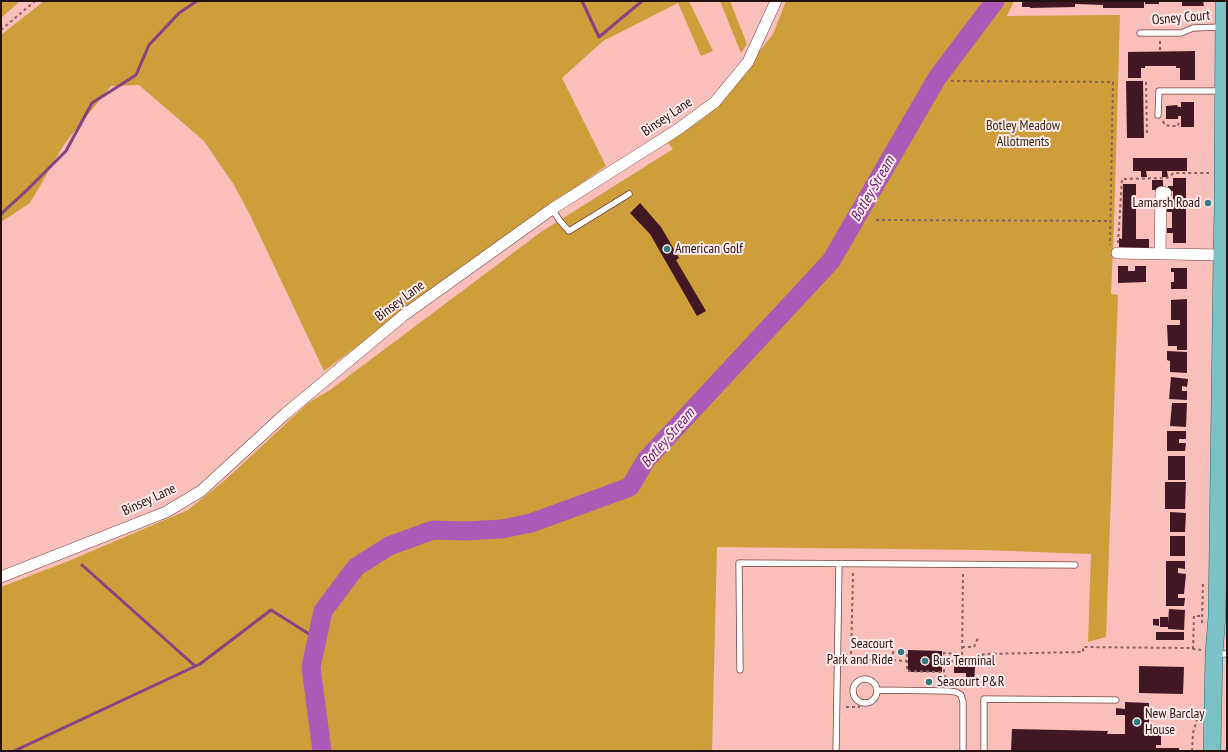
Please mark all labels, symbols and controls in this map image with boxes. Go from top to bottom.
street label: Osney Court [1151,7,1211,29]
street label: Binsey Lane [638,94,696,140]
park label: Botley Meadow Allotments [986,118,1060,150]
water label: Botley Stream [847,153,899,225]
place label: Lamarsh Road [1132,195,1200,211]
marker: Lamarsh Road [1203,198,1213,208]
place label: American Golf [675,241,743,257]
marker: American Golf [662,244,672,254]
street label: Binsey Lane [372,277,428,325]
water label: Botley Stream [637,405,699,471]
street label: Binsey Lane [119,480,179,520]
place label: Seacourt Park and Ride [827,636,893,668]
marker: Seacourt Park and Ride [896,647,906,657]
place label: Bus Terminal [933,653,995,669]
marker: Bus Terminal [920,656,930,666]
place label: Seacourt P&R [937,674,1004,690]
marker: Seacourt P&R [924,677,934,687]
place label: New Barclay House [1145,706,1205,738]
marker: New Barclay House [1132,717,1142,727]

